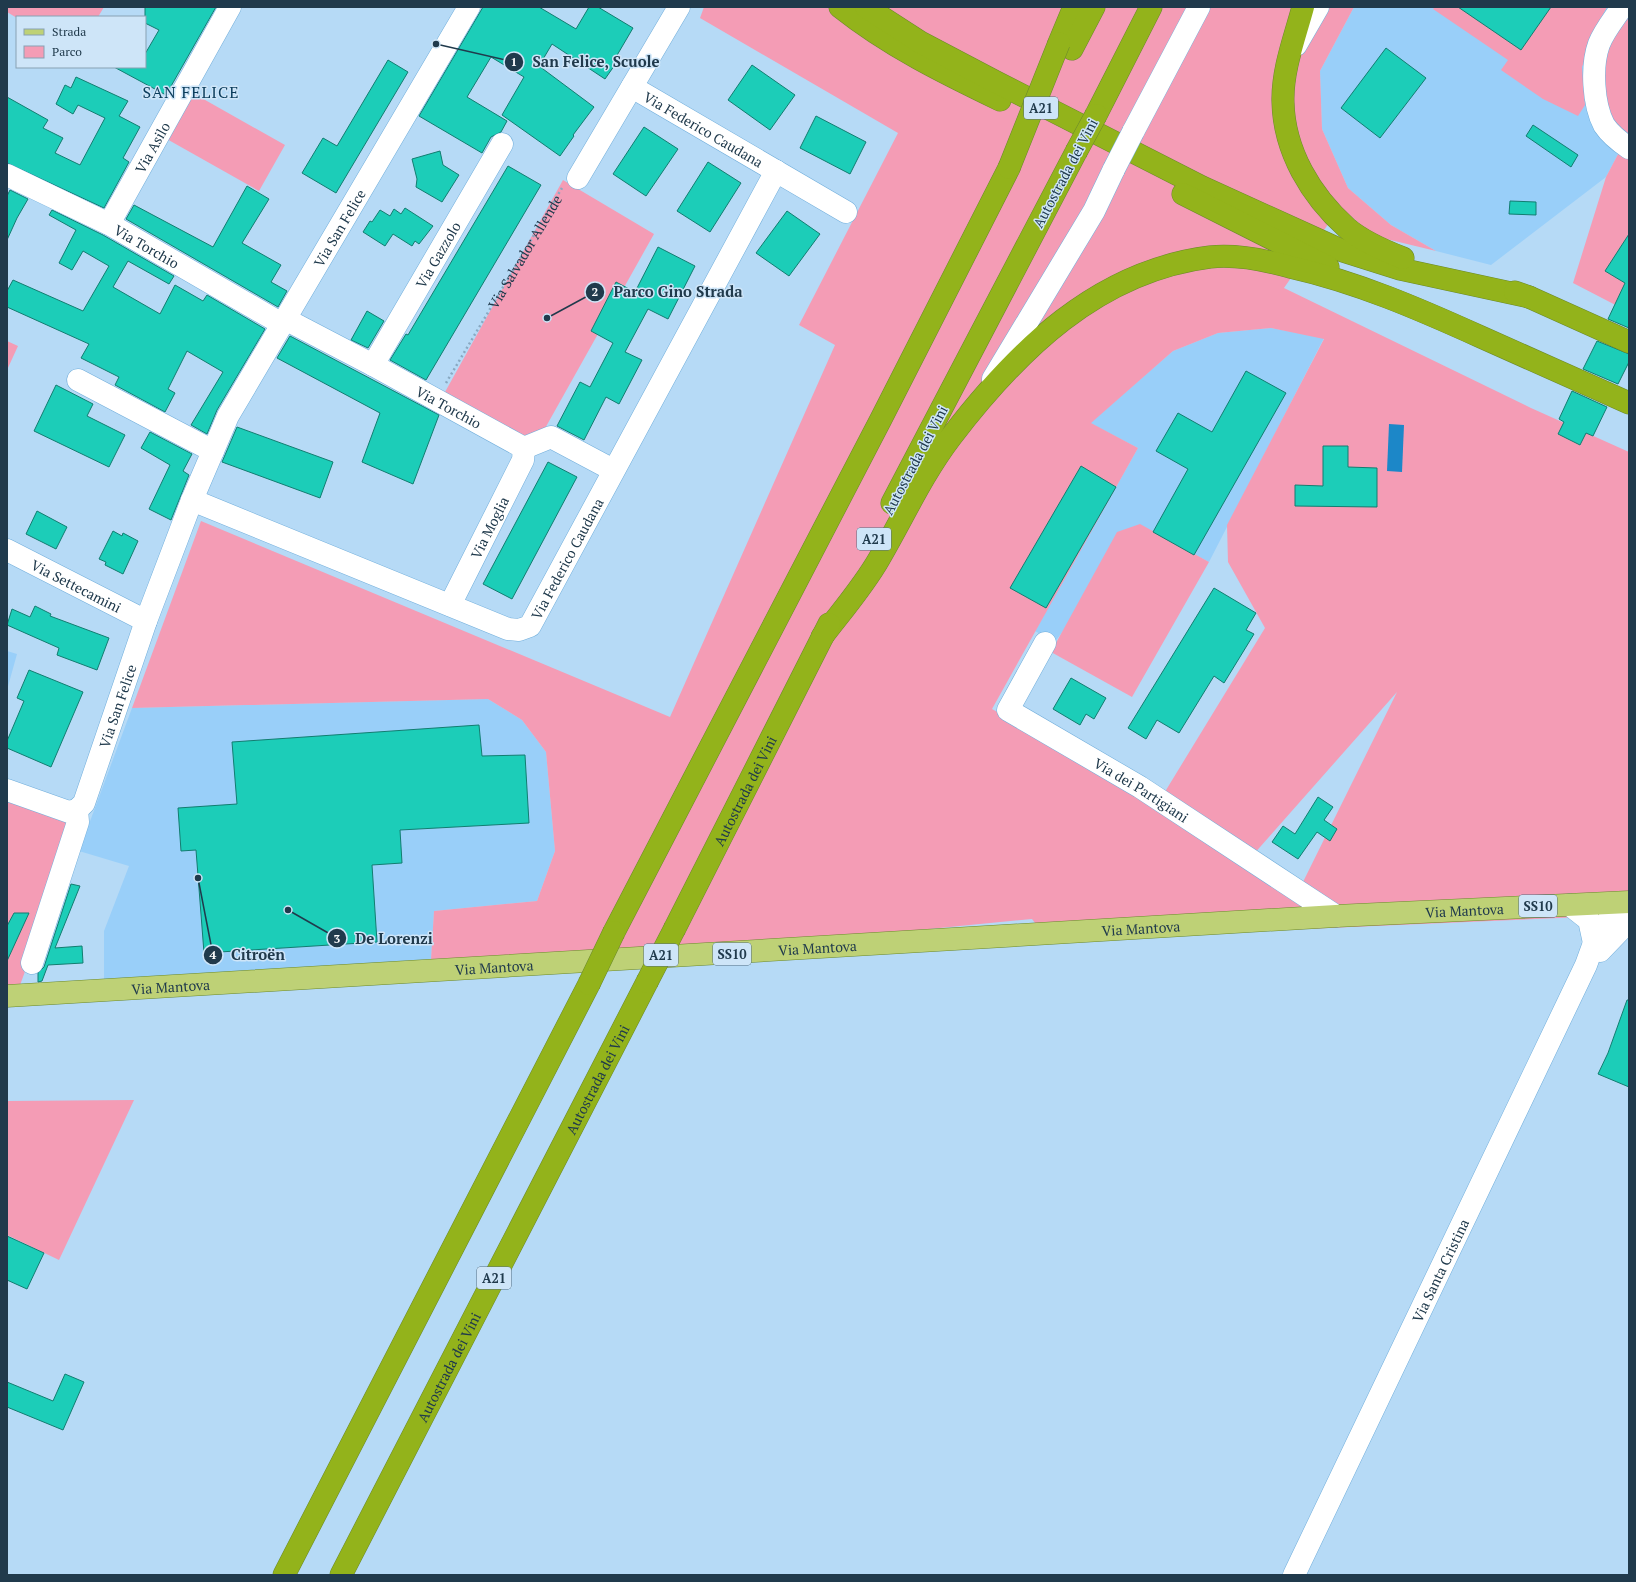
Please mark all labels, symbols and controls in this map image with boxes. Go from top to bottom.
legend [16,16,146,68]
text: Strada [52,24,86,39]
text: Parco [52,44,82,59]
callout: San Felice, Scuole [504,48,668,75]
text: San Felice, Scuole [532,51,660,71]
text: 1 [511,54,517,69]
district label: SAN FELICE [142,81,240,103]
street label: Via Federico Caudana [640,87,767,171]
road number: A21 [1024,97,1058,119]
street label: Autostrada dei Vini [1028,115,1102,231]
street label: Via Asilo [130,118,174,176]
street label: Via San Felice [309,185,369,270]
street label: Via Salvador Allende [483,191,566,312]
street label: Via Gazzolo [411,218,464,291]
street label: Via Torchio [111,220,183,272]
callout: Parco Gino Strada [585,279,751,306]
text: Parco Gino Strada [613,281,743,301]
text: 2 [592,284,599,299]
street label: Via Torchio [413,381,485,433]
street label: Autostrada dei Vini [878,402,952,518]
street label: Via Moglia [466,493,513,562]
street label: Via Federico Caudana [526,494,607,622]
road number: A21 [857,528,891,550]
street label: Via Settecamini [28,555,125,616]
street label: Via San Felice [94,661,140,750]
street label: Autostrada dei Vini [709,732,780,849]
street label: Via dei Partigiani [1091,753,1193,826]
road number: SS10 [1519,895,1557,917]
street label: Via Mantova [1425,898,1504,921]
street label: Via Mantova [1101,916,1181,940]
callout: De Lorenzi [327,925,441,952]
text: De Lorenzi [355,928,433,948]
text: 3 [334,931,341,946]
street label: Via Mantova [778,935,857,959]
callout: Citroën [203,941,293,968]
road number: SS10 [713,943,751,965]
text: Citroën [231,944,285,964]
road number: A21 [644,944,678,966]
text: 4 [210,947,217,962]
street label: Via Mantova [454,955,534,979]
street label: Via Mantova [131,974,211,998]
street label: Autostrada dei Vini [561,1021,633,1137]
street label: Via Santa Cristina [1407,1215,1473,1325]
road number: A21 [477,1267,511,1289]
street label: Autostrada dei Vini [412,1309,484,1425]

